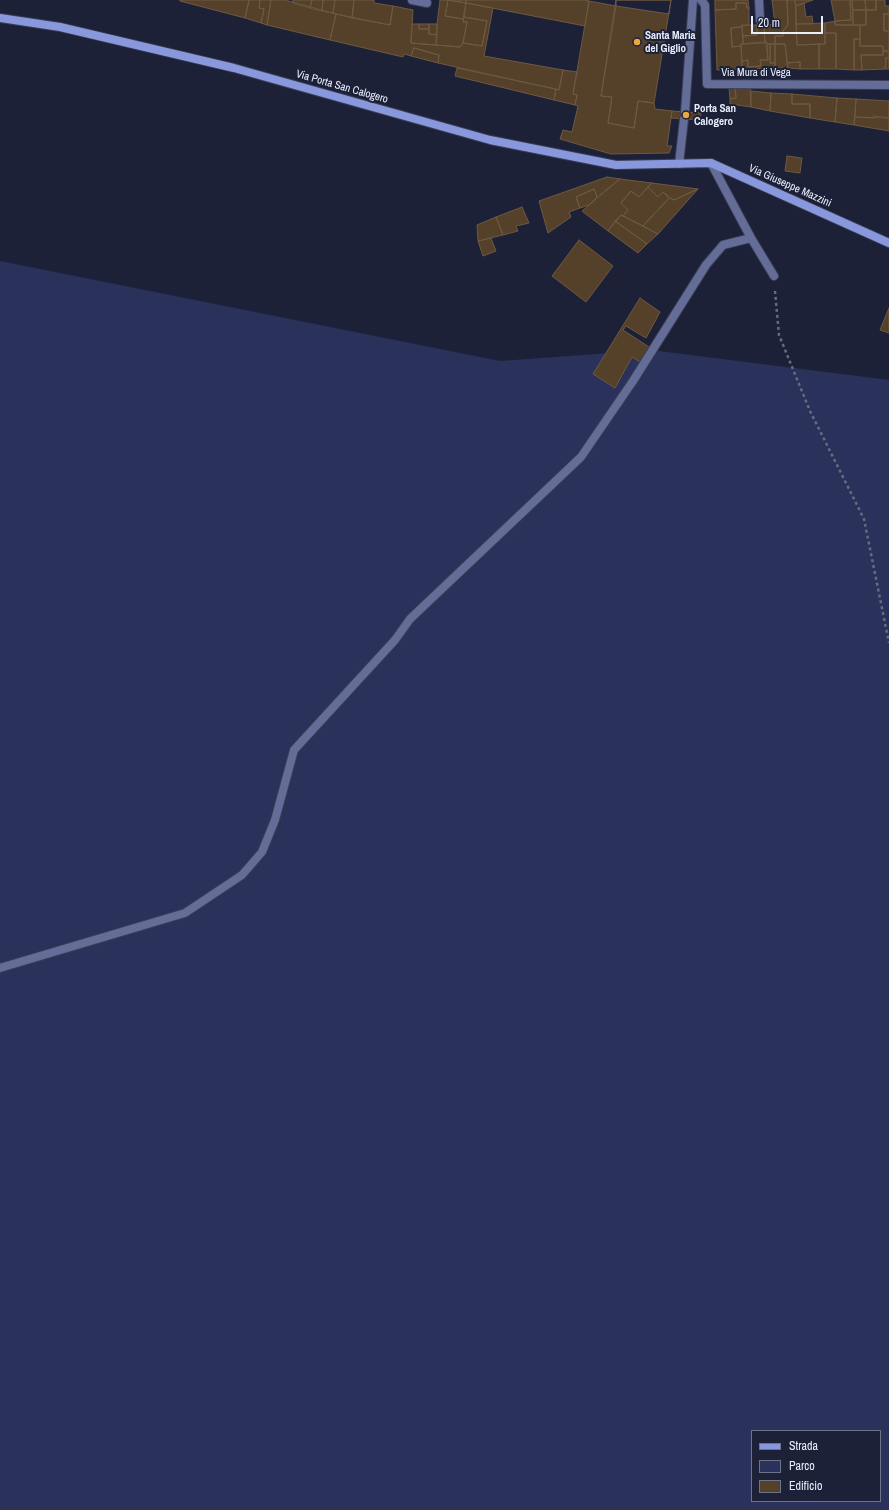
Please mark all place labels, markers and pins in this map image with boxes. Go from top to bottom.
place label: Santa Maria del Giglio [645,29,696,55]
marker: Santa Maria del Giglio [632,37,642,47]
place label: Porta San Calogero [694,102,736,128]
marker: Porta San Calogero [681,110,691,120]

